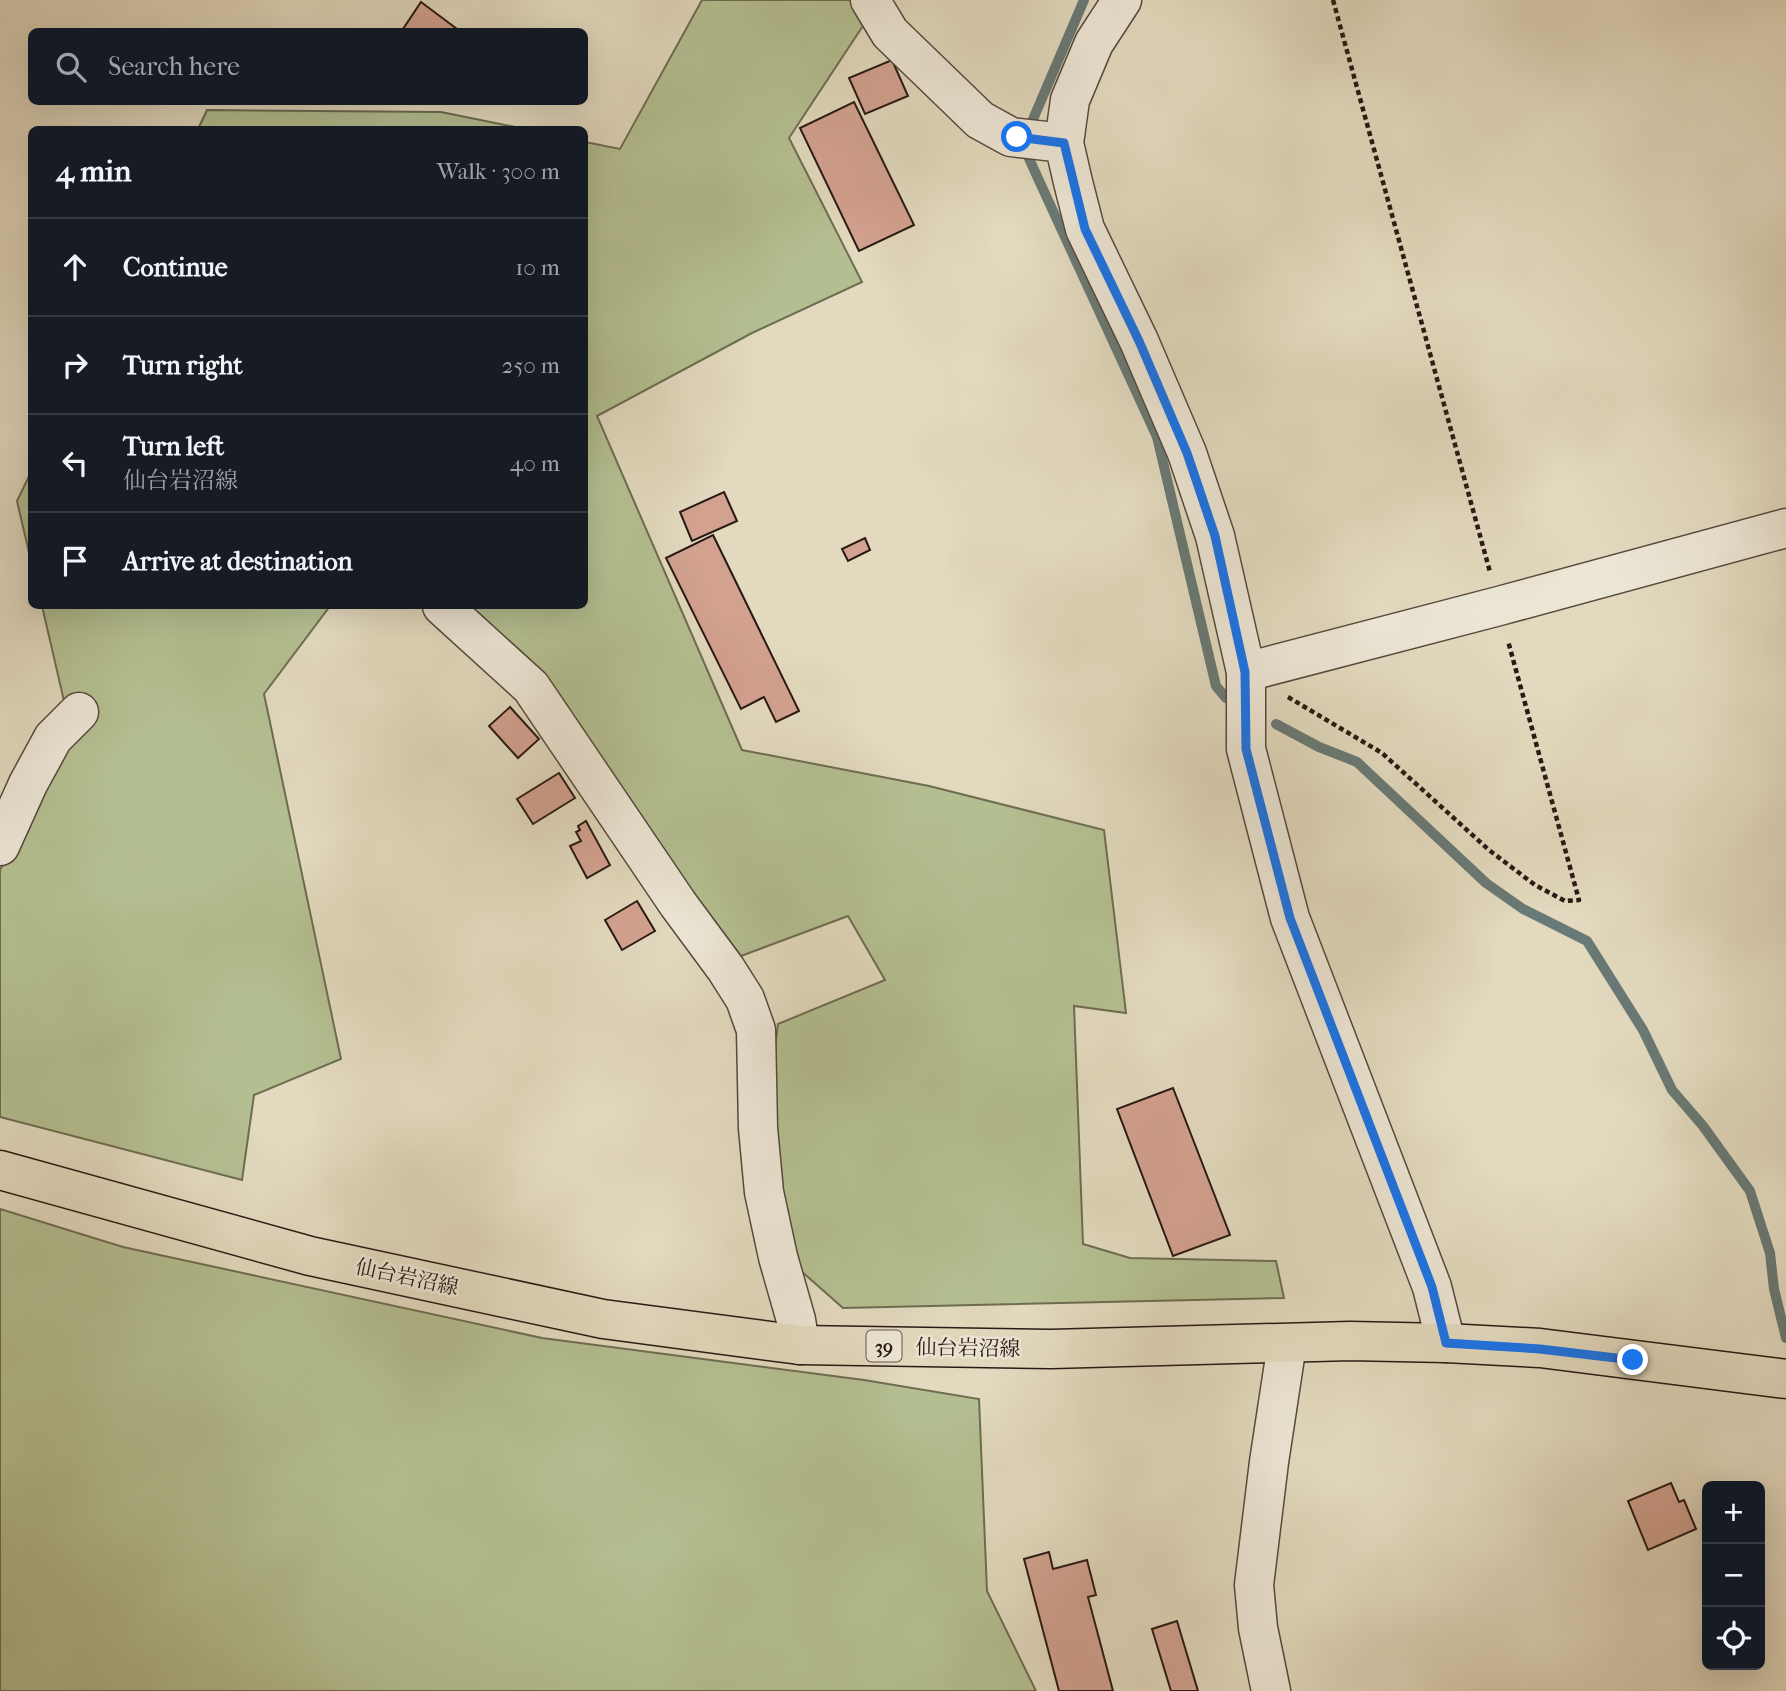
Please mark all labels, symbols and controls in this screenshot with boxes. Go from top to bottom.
search box [28,28,588,105]
icon: search [52,48,90,86]
text: Search here [108,51,240,82]
route start [1001,121,1032,152]
text: 4 min [56,154,131,189]
text: Walk · 300 m [437,158,560,185]
icon: ahead [56,248,94,286]
text: Continue [123,252,228,283]
text: 10 m [515,254,560,281]
icon: right [56,346,94,384]
text: Turn right [123,350,243,381]
text: 250 m [502,352,560,379]
text: Turn left [123,431,224,462]
icon: left [56,444,94,482]
text: 40 m [510,450,560,477]
text: 仙台岩沼線 [123,467,238,494]
icon: arrive [56,542,94,580]
text: Arrive at destination [123,546,353,577]
street label: 仙台岩沼線 [353,1254,461,1300]
road number: 39 [866,1330,902,1362]
street label: 仙台岩沼線 [915,1335,1021,1361]
route end [1617,1344,1648,1375]
map controls [1702,1481,1765,1670]
button: + [1702,1481,1765,1544]
button: − [1702,1544,1765,1607]
button: locate [1702,1607,1765,1670]

